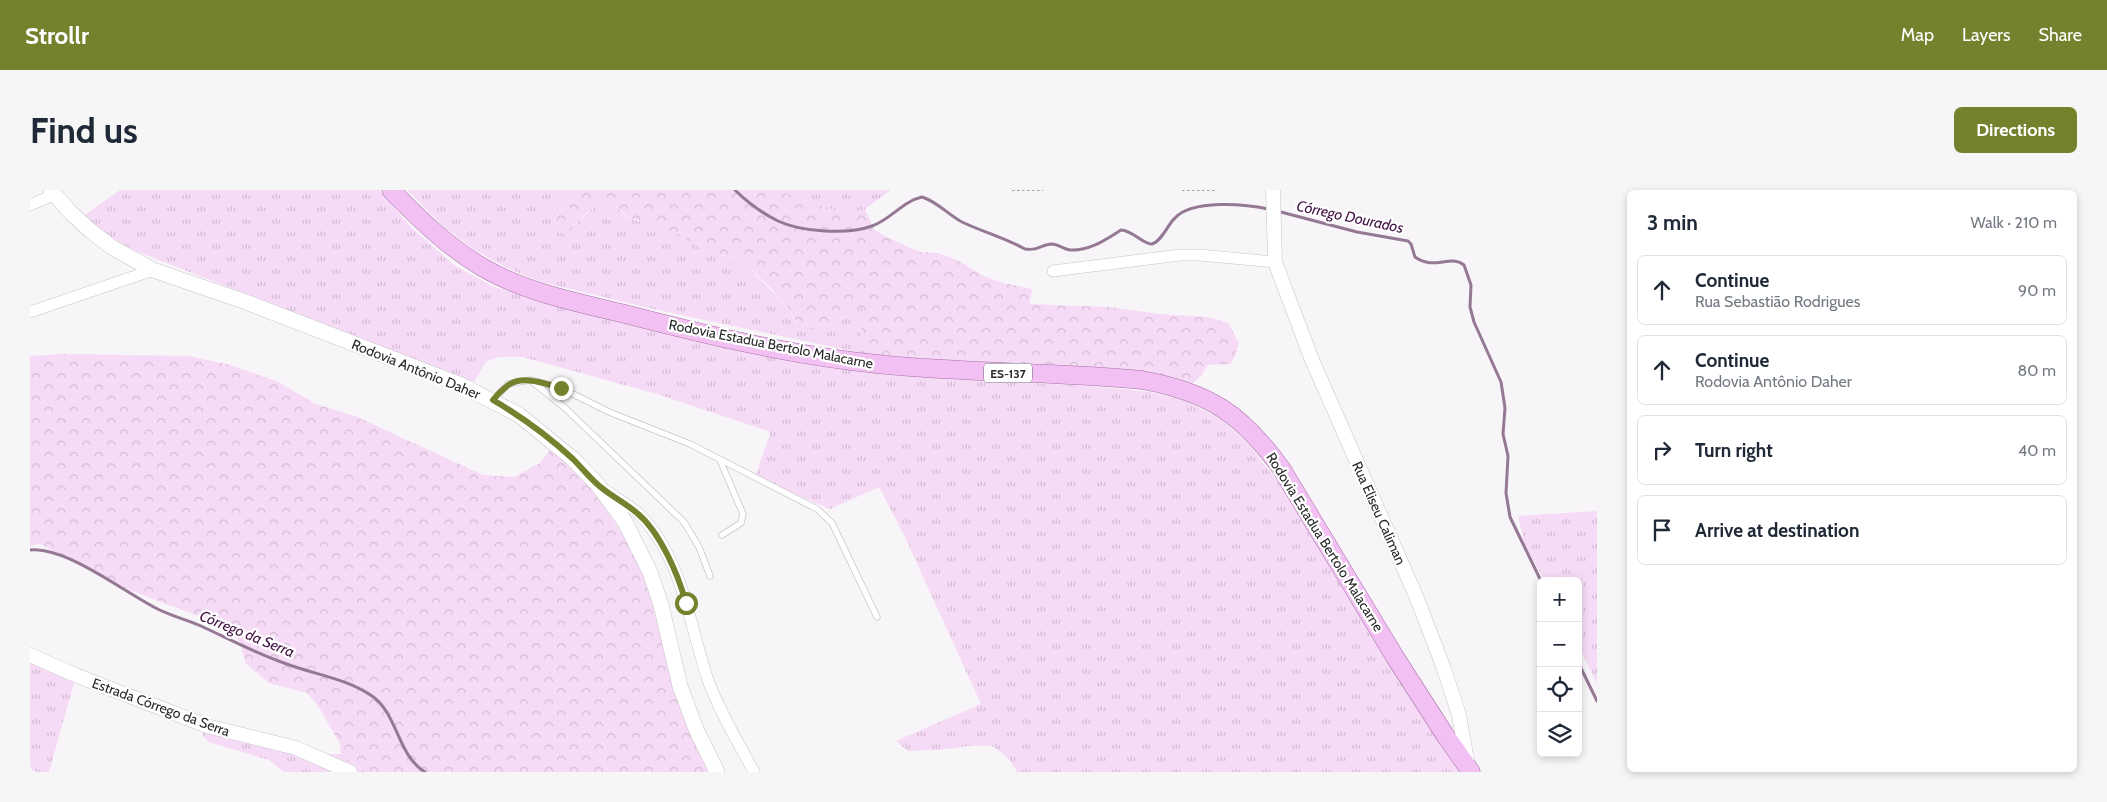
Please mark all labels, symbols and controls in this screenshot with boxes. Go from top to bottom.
text: Strollr [25,21,89,50]
text: Map [1901,24,1934,46]
text: Layers [1962,24,2011,46]
text: Share [2039,24,2082,46]
button: Directions [1954,107,2077,153]
text: Find us [30,109,138,152]
water label: Córrego Dourados [1295,197,1405,237]
text: 3 min [1647,210,1698,235]
text: Walk · 210 m [1970,213,2057,232]
text: Continue [1695,269,1769,292]
icon: ahead [1648,276,1676,304]
text: 90 m [2018,281,2056,300]
text: Rua Sebastião Rodrigues [1695,292,1860,311]
street label: Rodovia Estadua Bertolo Malacarne [667,315,875,373]
street label: Rodovia Antônio Daher [349,335,484,403]
text: Continue [1695,349,1769,372]
icon: ahead [1648,356,1676,384]
text: 80 m [2018,361,2056,380]
road number: ES-137 [984,364,1032,382]
text: Rodovia Antônio Daher [1695,372,1852,391]
route end [550,377,573,400]
icon: right [1648,436,1676,464]
text: Turn right [1695,439,1773,462]
text: 40 m [2018,441,2056,460]
street label: Rodovia Estadua Bertolo Malacarne [1262,449,1388,635]
street label: Rua Eliseu Caliman [1348,458,1410,568]
icon: arrive [1648,516,1676,544]
text: Arrive at destination [1695,519,1859,542]
map controls [1537,577,1582,757]
button: + [1537,577,1582,622]
route start [675,592,698,615]
water label: Córrego da Serra [197,607,297,661]
button: − [1537,622,1582,667]
button: locate [1537,667,1582,712]
street label: Estrada Córrego da Serra [90,674,233,740]
button: layers [1537,712,1582,757]

